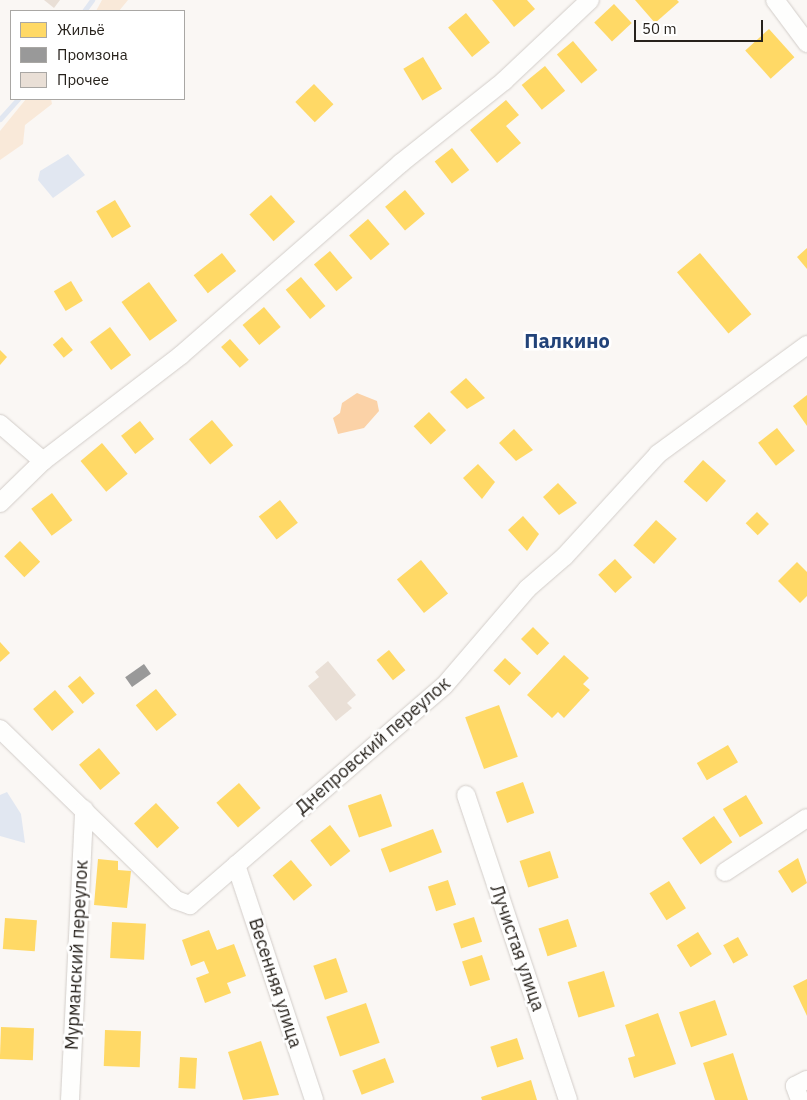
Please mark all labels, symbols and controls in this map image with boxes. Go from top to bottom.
legend [10,10,185,100]
scale bar [637,10,766,42]
text: 50 m [642,19,677,38]
text: Жильё [57,20,105,39]
text: Промзона [57,45,128,64]
text: Прочее [57,70,109,89]
district label: Палкино [524,328,610,352]
street label: Днепровский переулок [291,673,455,819]
street label: Мурманский переулок [61,859,93,1051]
street label: Лучистая улица [485,882,549,1014]
street label: Весенняя улица [244,915,306,1051]

